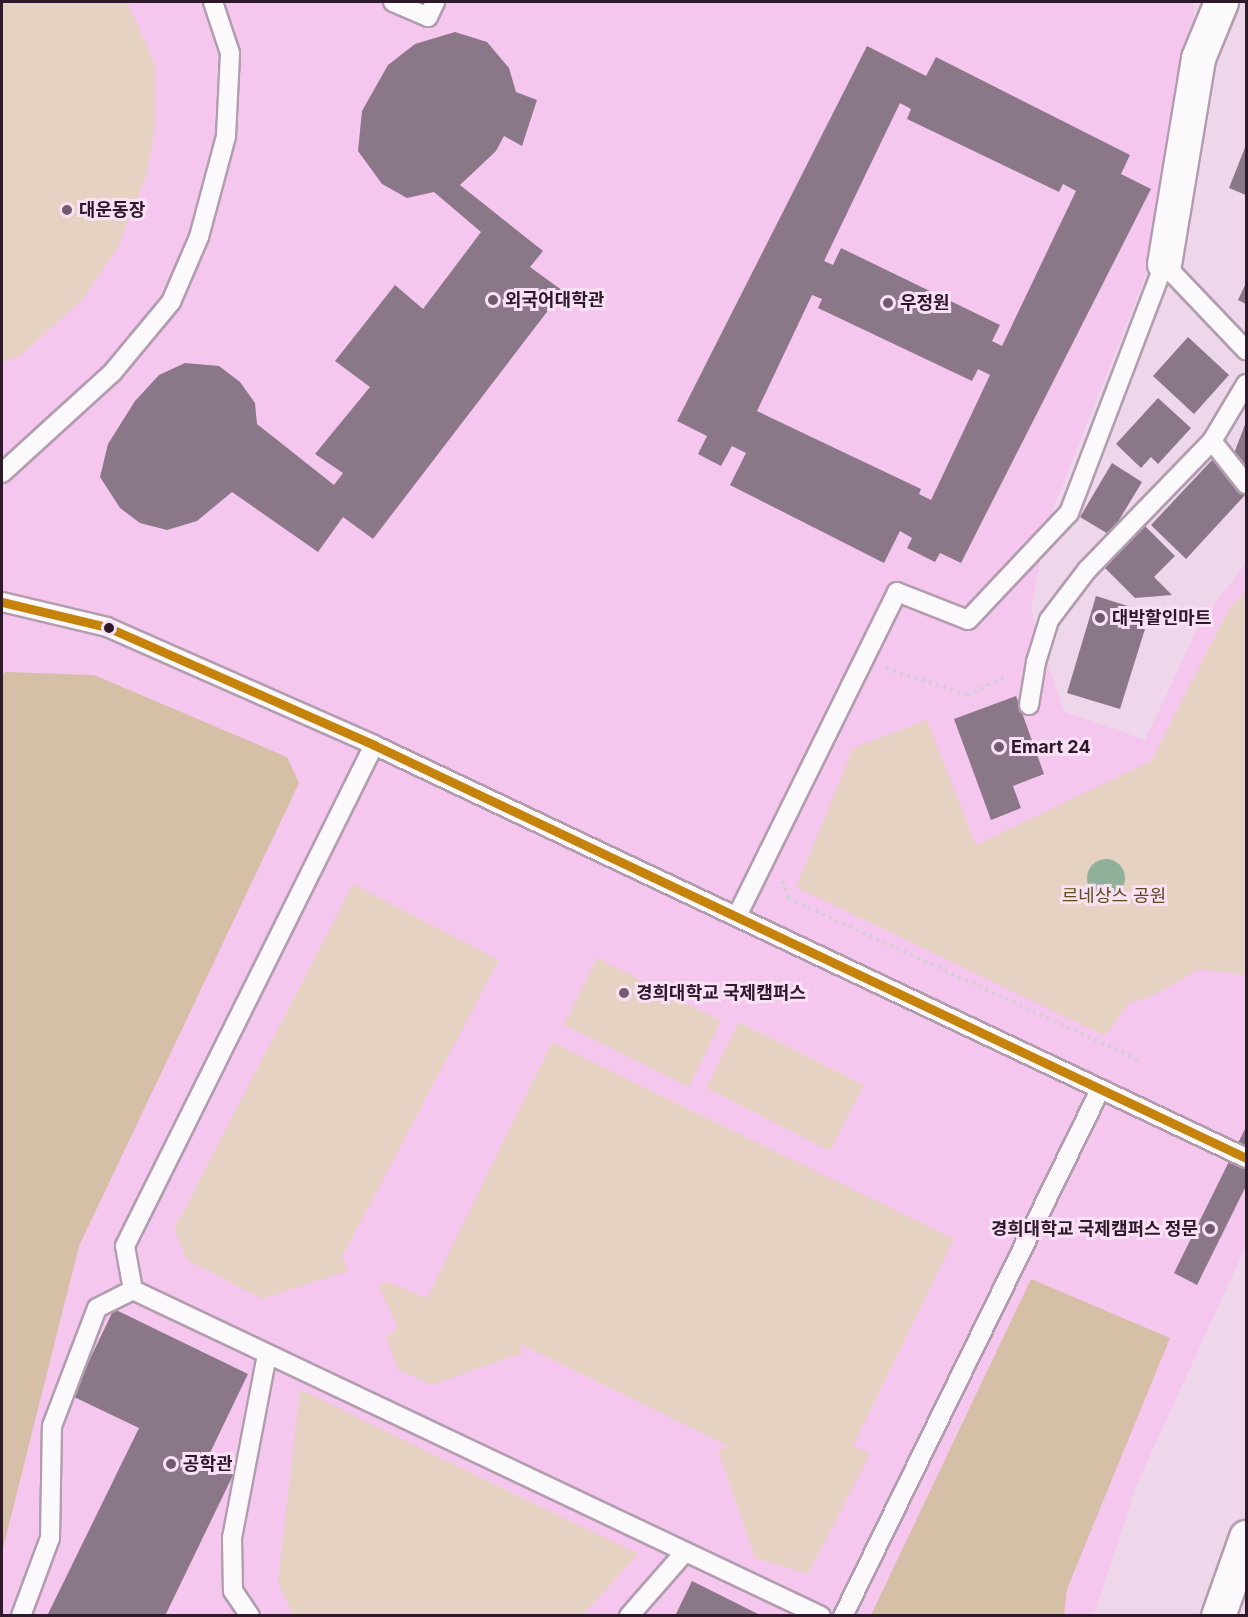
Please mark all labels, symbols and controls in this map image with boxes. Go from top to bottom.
place label: 대운동장 [79,199,145,221]
marker: 대운동장 [60,203,74,217]
place label: 외국어대학관 [505,289,604,311]
place label: 우정원 [900,292,950,314]
marker: 외국어대학관 [486,293,500,307]
marker: 우정원 [881,296,895,310]
place label: 대박할인마트 [1112,607,1211,629]
marker: 대박할인마트 [1093,611,1107,625]
unlabelled marker [103,622,115,634]
place label: Emart 24 [1011,736,1091,758]
marker: Emart 24 [992,740,1006,754]
park label: 르네상스 공원 [1062,885,1166,907]
place label: 경희대학교 국제캠퍼스 [636,982,806,1004]
marker: 경희대학교 국제캠퍼스 [617,986,631,1000]
place label: 경희대학교 국제캠퍼스 정문 [991,1218,1198,1240]
marker: 경희대학교 국제캠퍼스 정문 [1203,1222,1217,1236]
place label: 공학관 [183,1453,233,1475]
marker: 공학관 [164,1457,178,1471]

